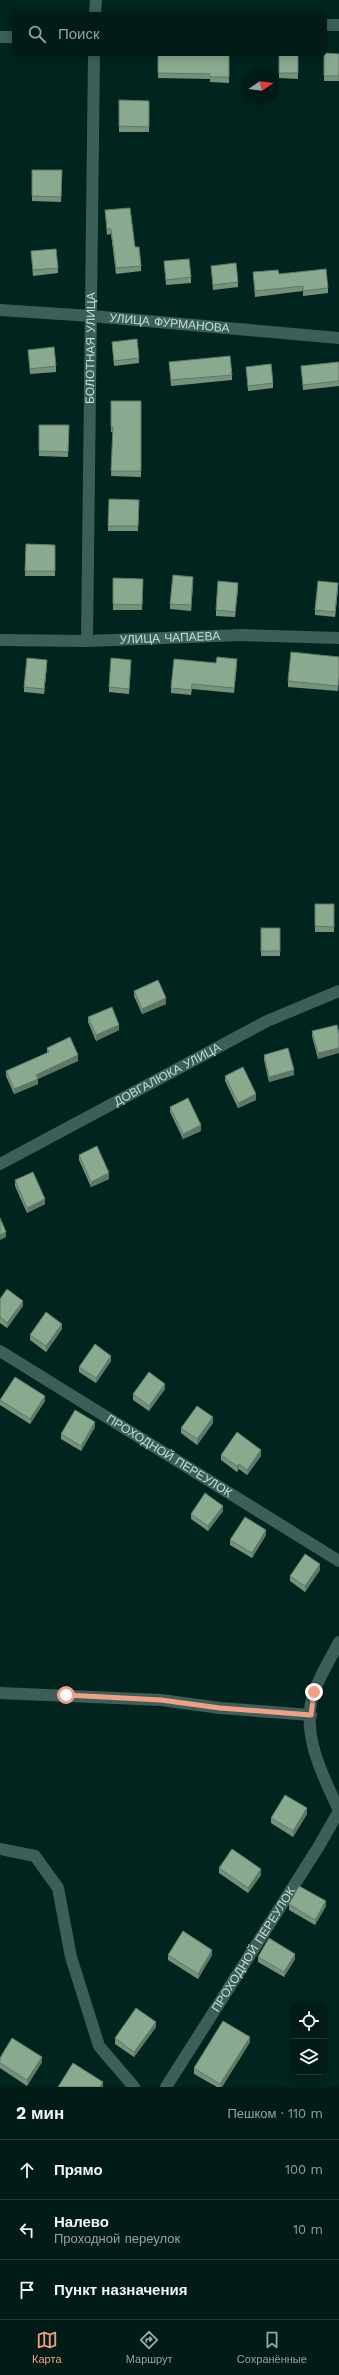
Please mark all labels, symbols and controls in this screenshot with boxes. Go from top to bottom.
search box [12,12,327,56]
icon: search [26,23,48,45]
text: Поиск [58,25,100,43]
north arrow [243,68,279,104]
street label: БОЛОТНАЯ УЛИЦА [83,292,98,404]
street label: УЛИЦА ФУРМАНОВА [109,311,230,335]
street label: УЛИЦА ЧАПАЕВА [119,629,221,647]
street label: ДОВГАЛЮКА УЛИЦА [112,1040,223,1109]
street label: ПРОХОДНОЙ ПЕРЕУЛОК [104,1412,234,1500]
route end [305,1683,323,1701]
route start [57,1686,75,1704]
street label: ПРОХОДНОЙ ПЕРЕУЛОК [209,1884,298,2014]
map controls [291,2003,327,2075]
button: locate [291,2003,327,2039]
button: layers [291,2039,327,2075]
text: 2 мин [16,2103,64,2123]
text: Пешком · 110 m [227,2106,323,2121]
icon: ahead [16,2159,38,2181]
text: Прямо [54,2161,103,2179]
text: 100 m [285,2162,323,2177]
text: Налево [54,2213,109,2231]
icon: left [16,2219,38,2241]
text: 10 m [293,2222,323,2237]
text: Проходной переулок [54,2231,180,2246]
icon: arrive [16,2279,38,2301]
text: Пункт назначения [54,2281,187,2299]
tab: Карта [32,2329,62,2366]
tab: Маршрут [126,2329,173,2366]
tab: Сохранённые [237,2329,307,2366]

